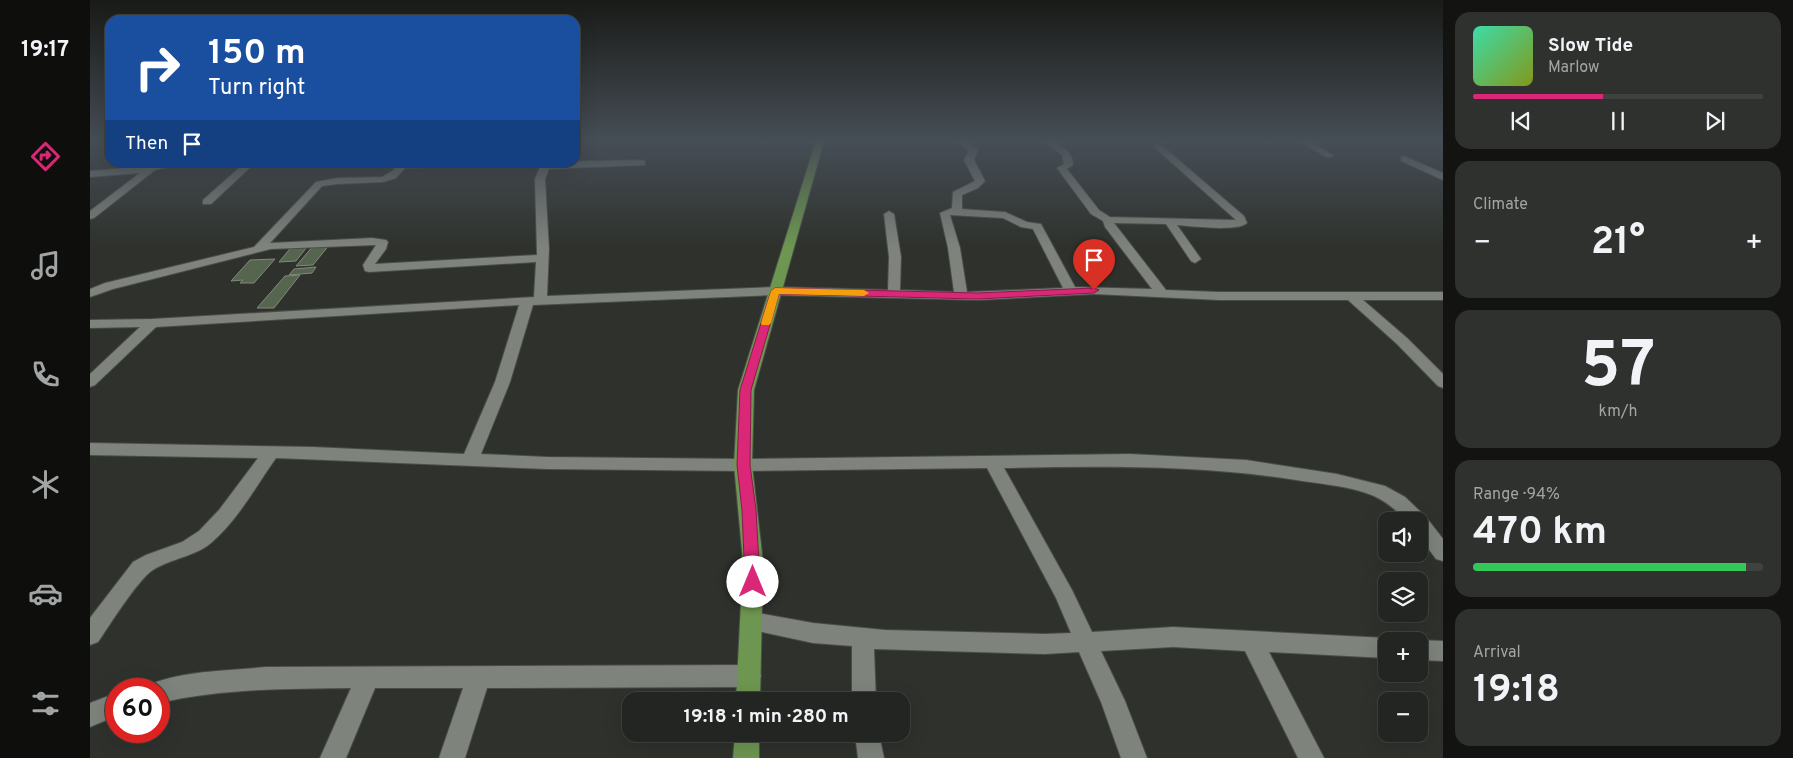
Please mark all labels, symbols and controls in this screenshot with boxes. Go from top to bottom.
text: 150 m [208,32,306,76]
text: Slow Tide [1548,34,1633,58]
icon: right [125,35,190,100]
text: 19:17 [21,37,69,64]
text: Marlow [1548,58,1600,78]
text: Turn right [208,75,305,102]
icon: previous [1507,107,1535,135]
icon: pause [1604,107,1632,135]
icon: next [1701,107,1729,135]
icon: arrive [178,130,206,158]
text: Then [125,132,168,156]
icon: directions [28,139,63,174]
text: Climate [1473,195,1528,215]
text: 21° [1591,219,1645,268]
text: − [1473,226,1491,262]
text: + [1745,226,1763,262]
pin [1073,239,1115,290]
icon: arrive [1080,246,1108,274]
icon: music [28,248,63,283]
text: 57 [1581,328,1655,410]
icon: phone [28,357,63,392]
text: km/h [1599,402,1637,422]
icon: climate [28,467,63,502]
text: Range · 94% [1473,485,1560,505]
text: 470 km [1473,509,1607,558]
map controls [1378,512,1428,742]
button: sound [1378,512,1428,562]
position arrow [726,555,778,607]
button: layers [1378,572,1428,622]
icon: car [28,576,63,611]
button: + [1378,632,1428,682]
text: Arrival [1473,643,1521,663]
text: 19:18 [1473,667,1560,716]
speed limit sign: 60 [105,678,170,743]
icon: filters [28,686,63,721]
button: − [1378,692,1428,742]
text: 19:18 · 1 min · 280 m [683,705,849,729]

